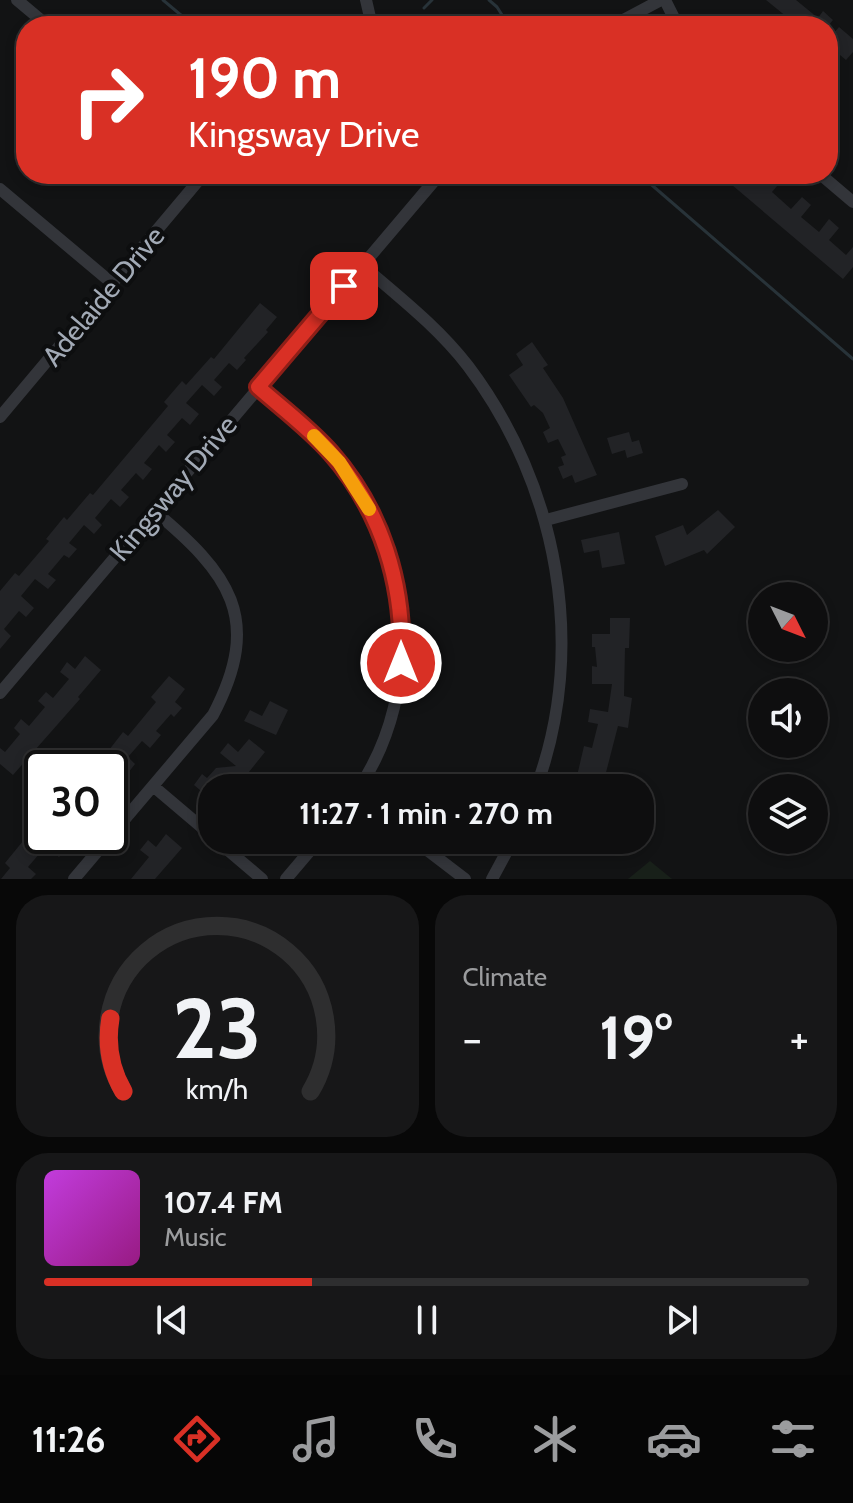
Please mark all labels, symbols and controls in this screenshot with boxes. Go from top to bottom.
text: 190 m [188,44,341,112]
icon: right [56,48,160,152]
text: Kingsway Drive [188,112,419,156]
street label: Adelaide Drive [35,219,171,373]
pin [310,252,378,320]
icon: arrive [322,264,366,308]
street label: Kingsway Drive [102,408,244,568]
north arrow [748,582,828,662]
map controls [748,582,828,854]
position arrow [359,621,443,705]
button: sound [748,678,828,758]
speed limit sign: 30 [24,750,128,854]
button: layers [748,774,828,854]
text: 11:27 · 1 min · 270 m [299,795,553,832]
text: Climate [463,961,547,993]
text: 23 [173,978,262,1079]
text: 19° [599,1001,672,1074]
text: − [463,1012,482,1065]
text: + [790,1012,809,1065]
text: km/h [186,1071,249,1106]
text: 107.4 FM [164,1184,283,1221]
text: Music [164,1221,227,1253]
icon: previous [150,1298,194,1342]
icon: pause [405,1298,449,1342]
icon: next [660,1298,704,1342]
icon: directions [169,1411,225,1467]
icon: music [288,1411,344,1467]
icon: phone [407,1411,463,1467]
icon: climate [527,1411,583,1467]
icon: car [646,1411,702,1467]
icon: filters [765,1411,821,1467]
text: 11:26 [32,1417,105,1461]

